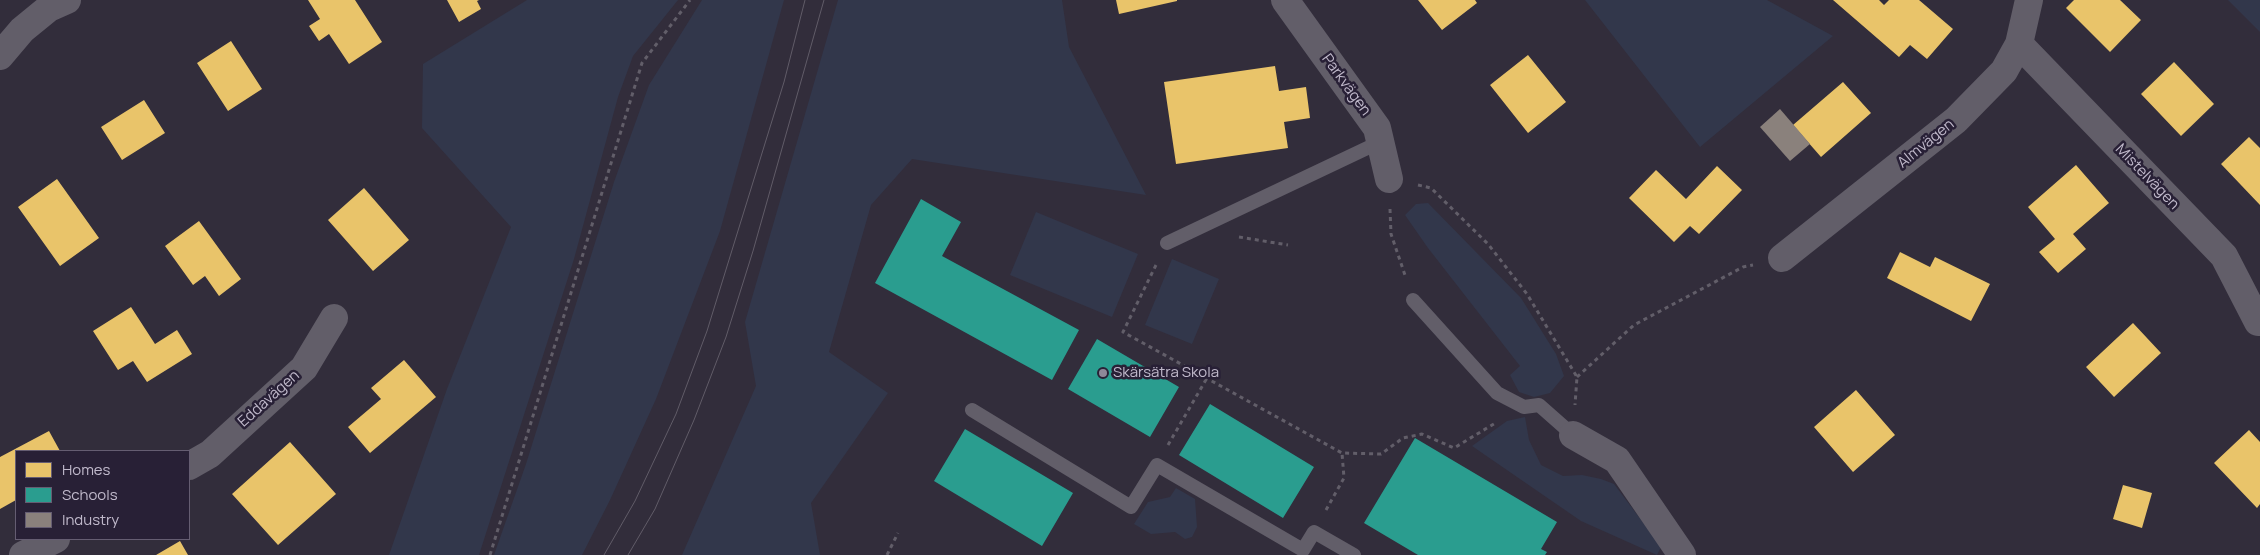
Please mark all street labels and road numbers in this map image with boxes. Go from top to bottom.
street label: Parkvägen [1318,51,1374,119]
street label: Almvägen [1894,116,1958,172]
street label: Mistelvägen [2111,141,2183,213]
street label: Eddavägen [235,367,303,431]

